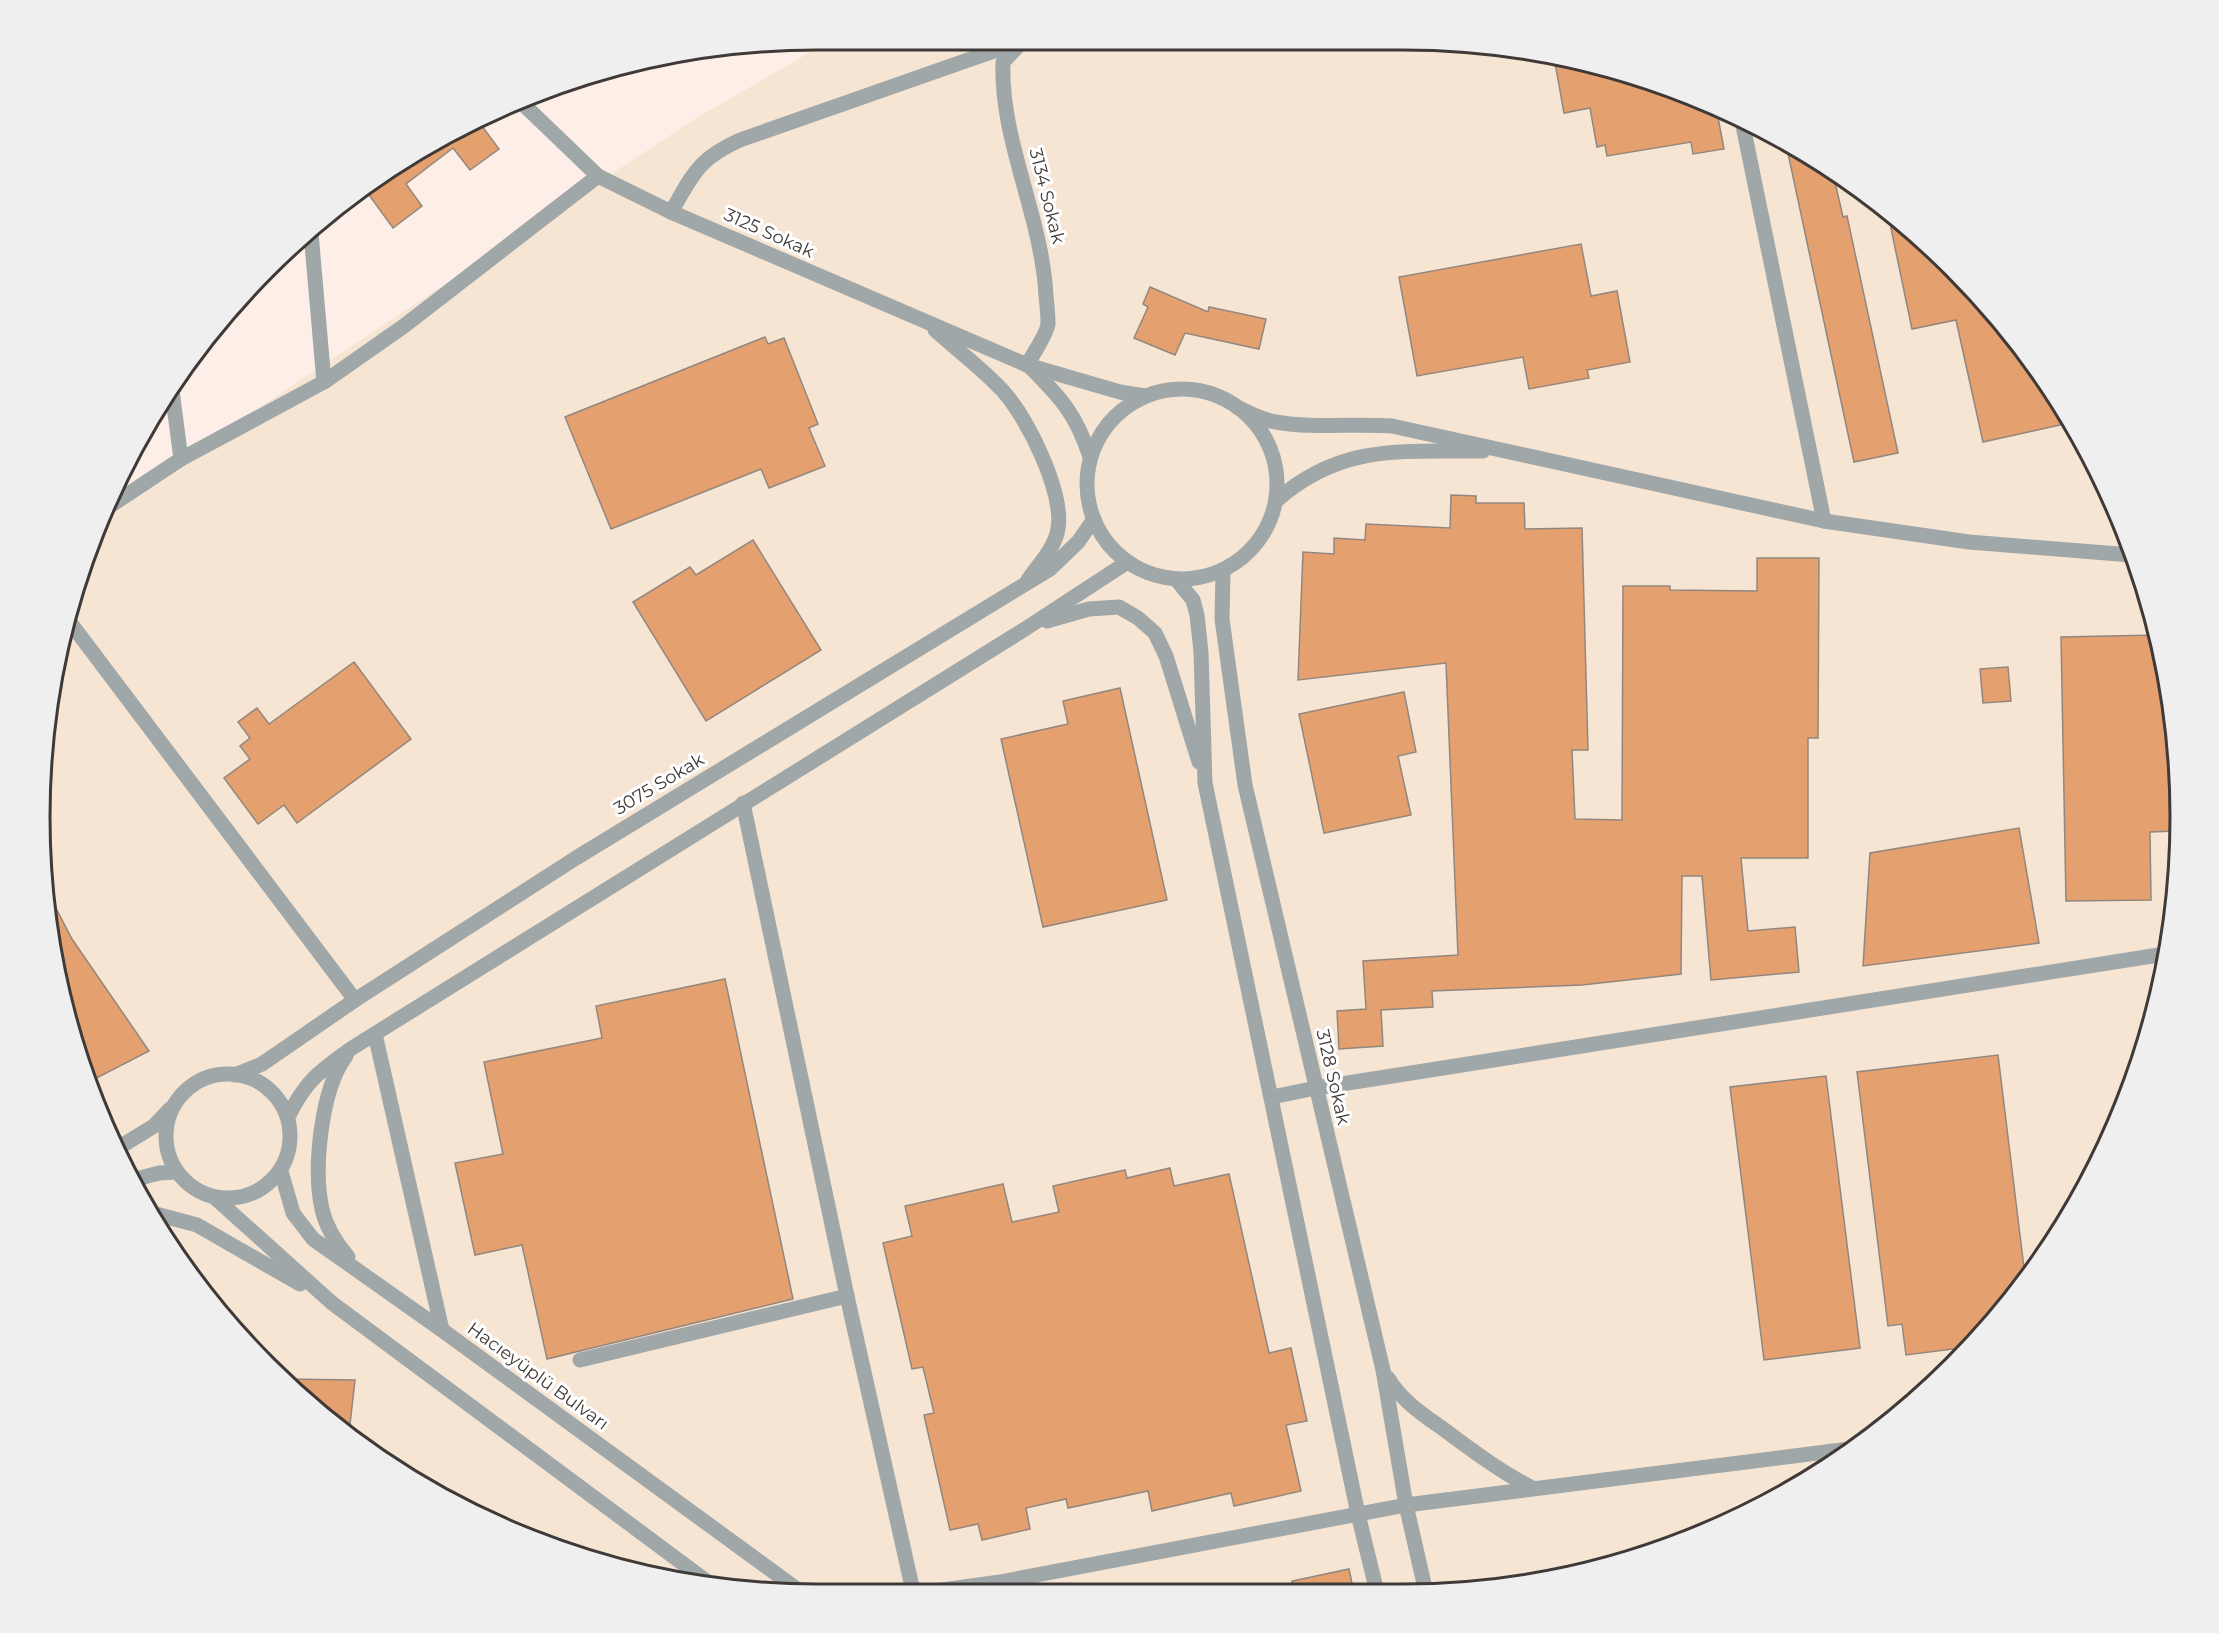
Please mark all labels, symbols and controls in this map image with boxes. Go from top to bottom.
street label: 3134 Sokak [1025,146,1070,246]
street label: 3125 Sokak [721,203,818,263]
street label: 3075 Sokak [610,748,708,820]
street label: 3128 Sokak [1311,1027,1355,1127]
street label: Hacıeyüplü Bulvarı [463,1317,613,1435]

